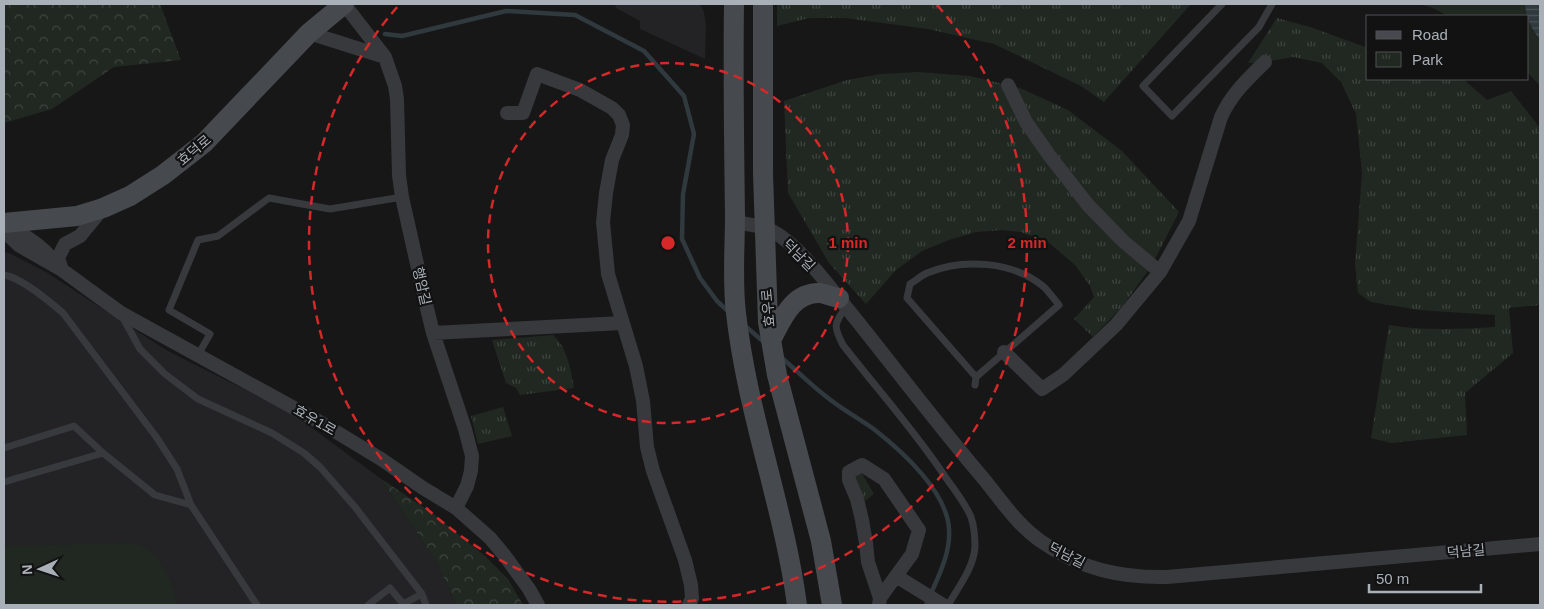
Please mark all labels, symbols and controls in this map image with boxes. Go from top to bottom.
legend [1366,15,1529,80]
text: Road [1412,26,1448,43]
text: Park [1412,51,1443,68]
street label: 효덕로 [174,131,214,169]
centre of rings [659,234,677,252]
text: 1 min [828,234,868,251]
text: 2 min [1007,234,1047,251]
street label: 덕남길 [780,236,818,274]
street label: 행암길 [410,265,434,307]
street label: 효우로 [758,288,778,328]
street label: 효우1로 [291,401,339,439]
street label: 덕남길 [1046,539,1088,571]
street label: 덕남길 [1446,541,1486,561]
north arrow [15,544,65,594]
scale bar [1369,562,1482,594]
text: N [19,564,35,575]
text: 50 m [1376,570,1409,587]

